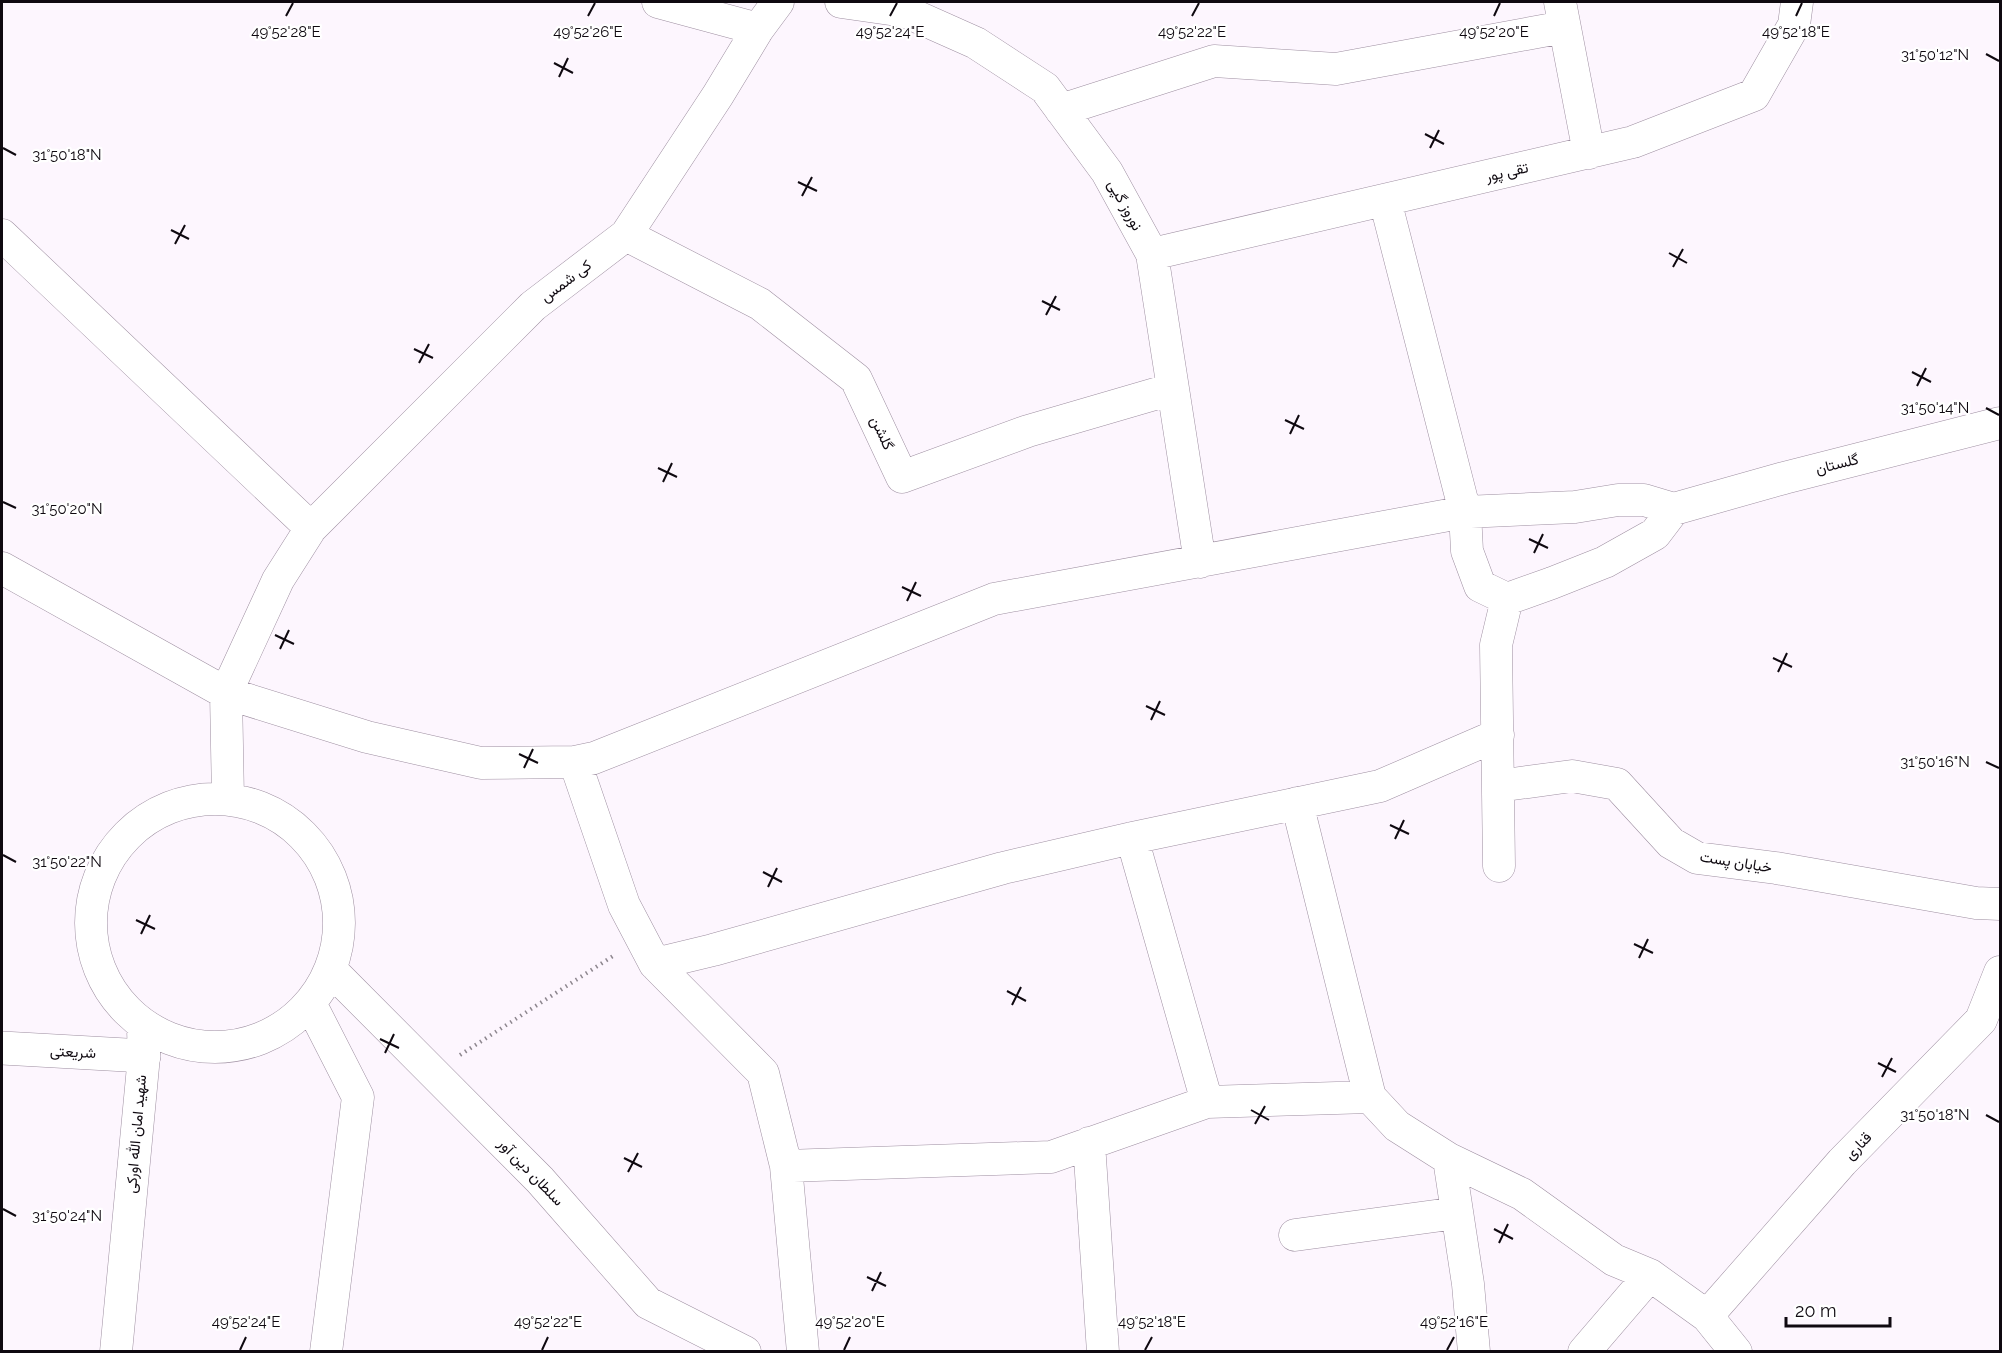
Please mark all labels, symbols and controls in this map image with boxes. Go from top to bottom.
text: 49°52'28"E [251,23,321,41]
text: 49°52'26"E [553,23,623,41]
text: 49°52'24"E [856,23,924,41]
text: 49°52'22"E [1158,23,1226,41]
text: 49°52'20"E [1459,23,1529,41]
text: 49°52'18"E [1762,23,1830,41]
text: 31°50'12"N [1901,46,1969,64]
text: 31°50'18"N [32,146,102,164]
street label: تقی پور [1483,158,1530,187]
street label: نوروز گپی [1103,176,1146,234]
street label: کی شمس [537,256,596,307]
text: 31°50'14"N [1901,399,1969,417]
street label: گلشن [866,413,898,453]
street label: گلستان [1814,450,1861,478]
text: 31°50'20"N [32,500,102,518]
text: 31°50'16"N [1900,753,1970,771]
street label: خیابان پست [1698,847,1773,878]
text: 31°50'22"N [32,853,102,871]
street label: شریعتی [50,1042,97,1063]
street label: شهید امان الله اورکی [122,1074,151,1194]
text: 31°50'18"N [1900,1106,1970,1124]
street label: قناری [1841,1128,1876,1164]
street label: سلطان دین آور [493,1134,568,1210]
text: 31°50'24"N [32,1207,102,1225]
scale bar [1786,1290,1890,1328]
text: 20 m [1795,1300,1837,1321]
text: 49°52'24"E [212,1313,280,1331]
text: 49°52'22"E [514,1313,582,1331]
text: 49°52'20"E [815,1313,885,1331]
text: 49°52'18"E [1118,1313,1186,1331]
text: 49°52'16"E [1420,1313,1488,1331]

